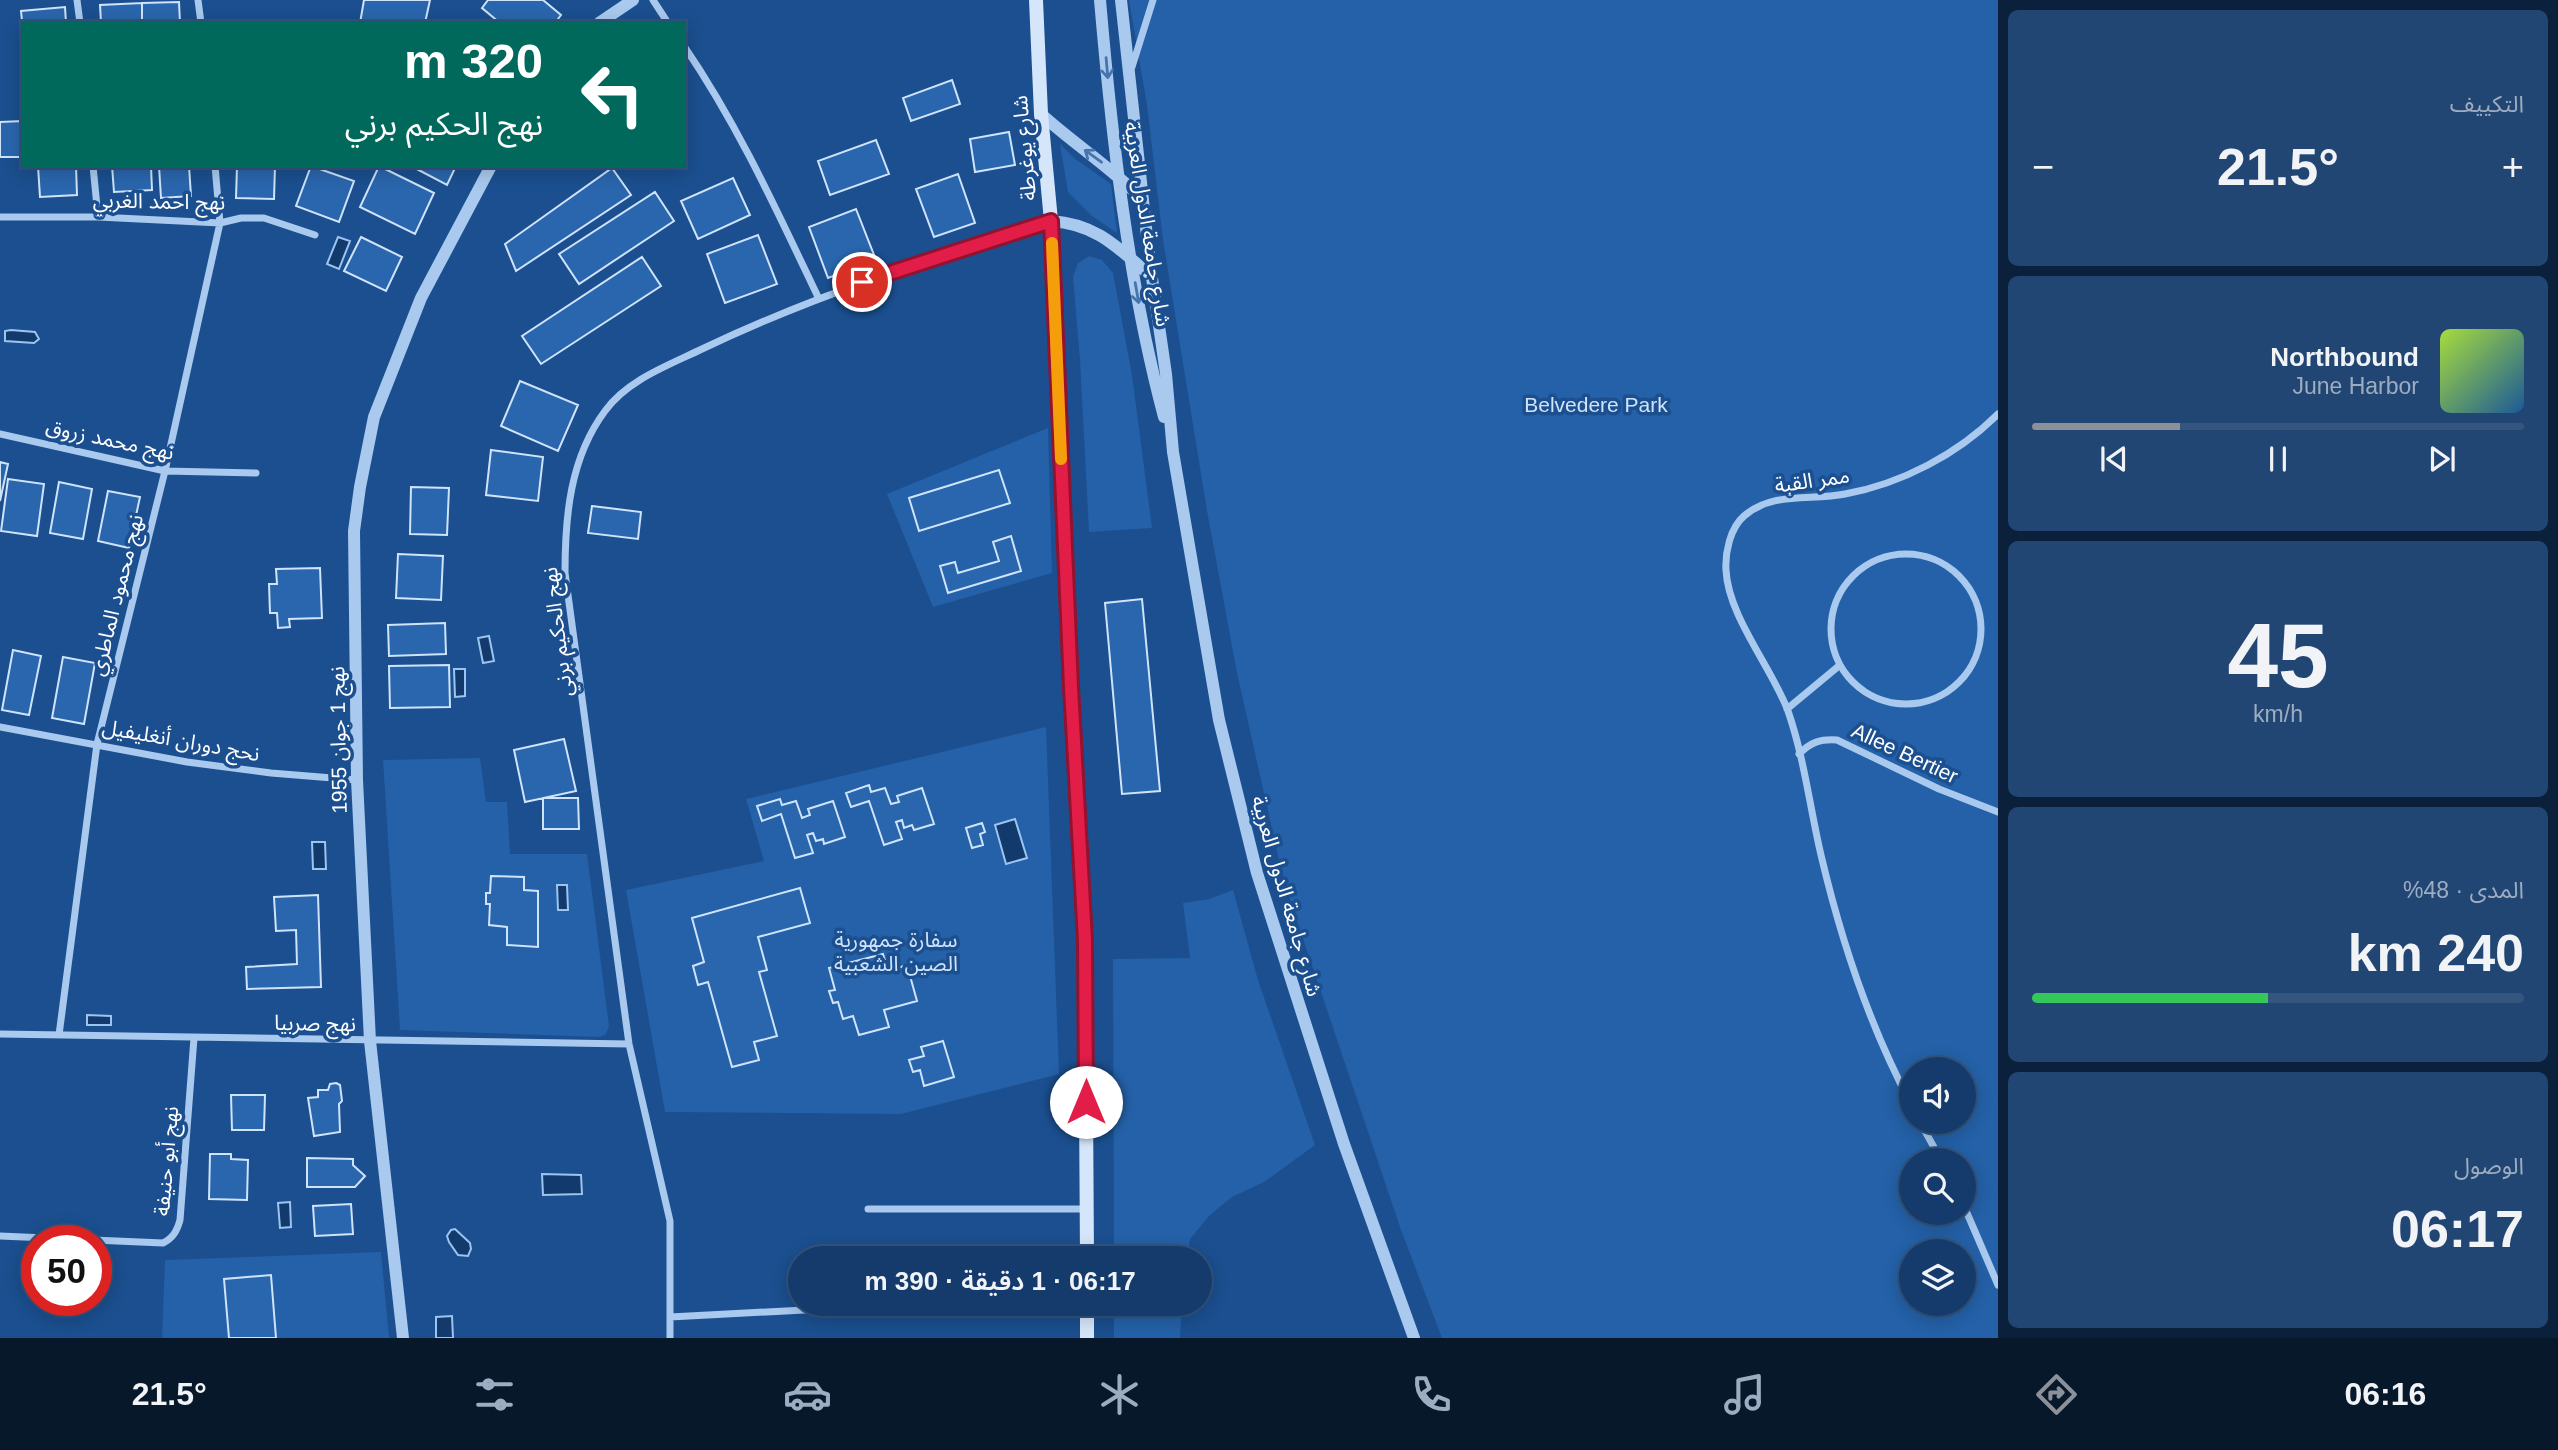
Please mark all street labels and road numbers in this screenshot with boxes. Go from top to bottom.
street label: شارع يوغرطة [1008,94,1044,202]
street label: شارع جامعة الدول العربية [1116,120,1176,329]
street label: نهج احمد الغربي [92,188,225,219]
street label: نهج محمد زروق [43,414,176,468]
street label: ممر القبة [1773,463,1851,498]
street label: نهج محمود الماطري [85,512,152,679]
street label: نهج الحكيم برني [538,565,581,698]
street label: نهج 1 جوان 1955 [325,666,355,814]
street label: نحج دوران أنغليفيل [100,714,262,769]
street label: Allee Bertier [1848,718,1962,788]
street label: شارع جامعة الدول العربية [1244,793,1327,1000]
street label: نهج صربيا [274,1011,356,1039]
street label: نهج أبو حنيفة [149,1105,186,1217]

